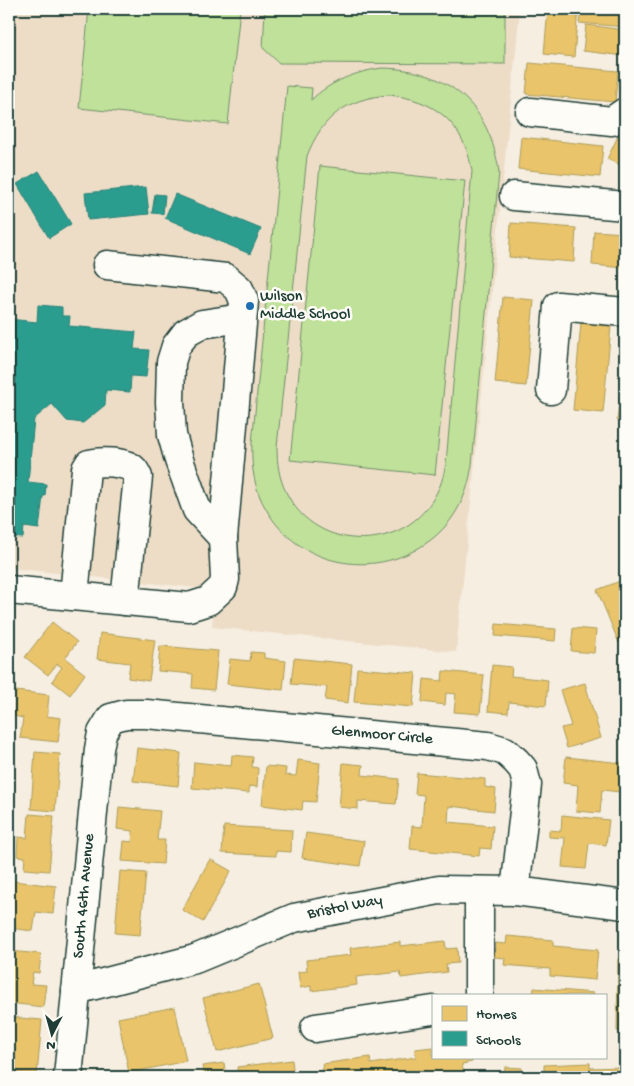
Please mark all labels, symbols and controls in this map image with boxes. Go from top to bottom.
place label: Wilson Middle School [260,288,350,325]
marker: Wilson Middle School [244,300,256,312]
street label: Glenmoor Circle [330,722,434,750]
street label: South 46th Avenue [70,832,100,959]
street label: Bristol Way [305,891,384,925]
legend [432,994,606,1058]
text: Homes [476,1006,517,1024]
north arrow [28,1008,78,1058]
text: Schools [476,1032,521,1050]
text: N [45,1036,56,1053]

